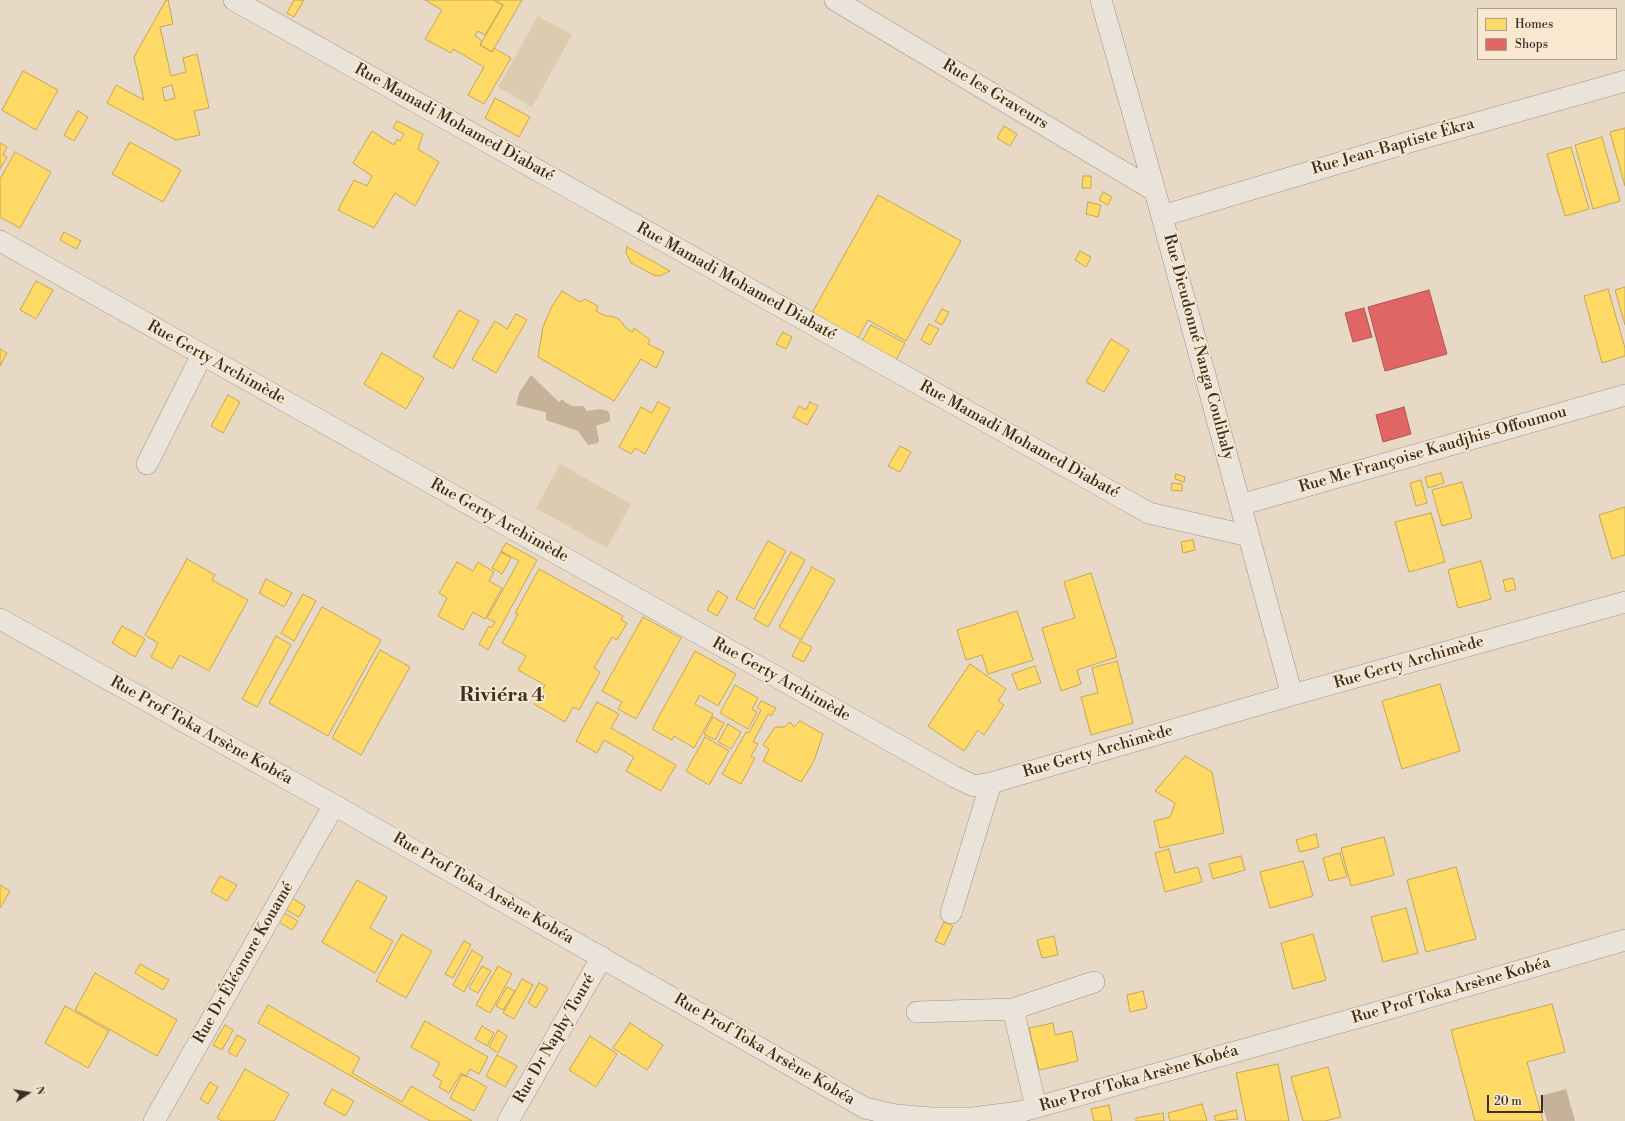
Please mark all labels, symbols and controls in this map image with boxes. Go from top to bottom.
legend [1477,8,1617,60]
text: Homes [1515,17,1553,32]
text: Shops [1515,37,1548,52]
street label: Rue les Graveurs [939,56,1051,134]
street label: Rue Mamadi Mohamed Diabaté [351,60,557,186]
street label: Rue Jean-Baptiste Ékra [1309,115,1477,179]
street label: Rue Mamadi Mohamed Diabaté [633,219,839,345]
street label: Rue Dieudonné Nanga Coulibaly [1159,232,1237,462]
street label: Rue Gerty Archimède [143,317,289,409]
street label: Rue Mamadi Mohamed Diabaté [916,377,1122,503]
street label: Rue Me Françoise Kaudjhis-Offoumou [1297,402,1569,498]
street label: Rue Gerty Archimède [426,475,572,567]
street label: Rue Gerty Archimède [1332,632,1486,694]
street label: Rue Gerty Archimède [708,634,854,726]
street label: Rue Prof Toka Arsène Kobéa [106,673,296,789]
district label: Riviéra 4 [459,684,545,708]
street label: Rue Gerty Archimède [1021,721,1175,783]
street label: Rue Prof Toka Arsène Kobéa [389,829,577,949]
street label: Rue Dr Éléonore Kouamé [190,879,298,1047]
street label: Rue Prof Toka Arsène Kobéa [1349,953,1553,1029]
street label: Rue Dr Naphy Touré [510,971,600,1107]
street label: Rue Prof Toka Arsène Kobéa [670,990,858,1110]
street label: Rue Prof Toka Arsène Kobéa [1037,1041,1241,1117]
north arrow [8,1073,48,1113]
text: N [32,1085,47,1096]
scale bar [1489,1087,1545,1113]
text: 20 m [1494,1094,1522,1109]

